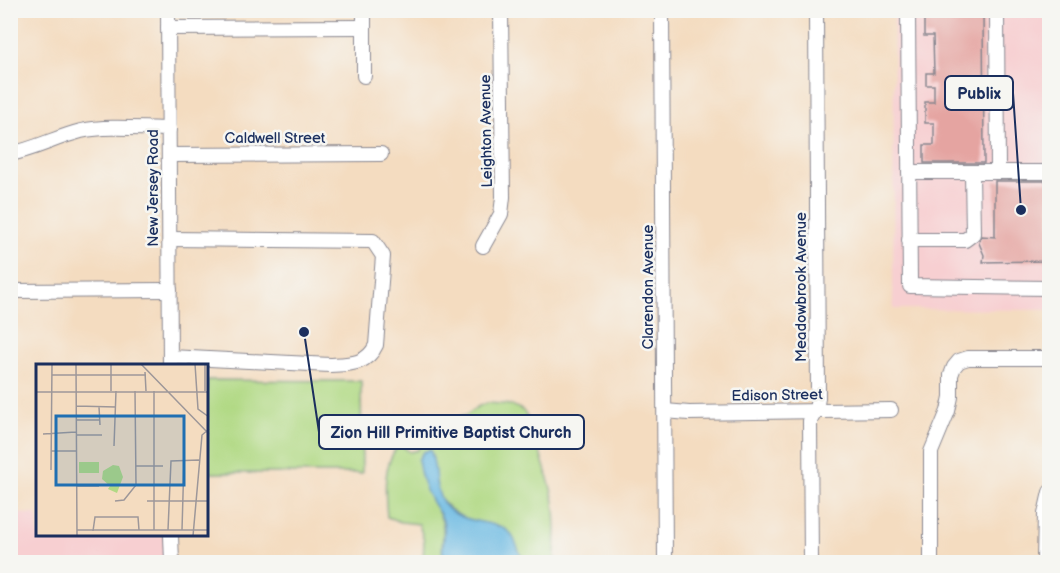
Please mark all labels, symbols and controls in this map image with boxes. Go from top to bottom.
street label: Leighton Avenue [476,74,497,188]
callout: Publix [945,76,1013,110]
text: Publix [957,85,1001,104]
street label: New Jersey Road [144,129,163,247]
street label: Caldwell Street [225,129,326,148]
street label: Meadowbrook Avenue [792,212,811,362]
street label: Clarendon Avenue [639,224,658,349]
inset map [36,364,208,537]
street label: Edison Street [731,385,823,406]
callout: Zion Hill Primitive Baptist Church [319,415,584,449]
text: Zion Hill Primitive Baptist Church [330,424,572,443]

